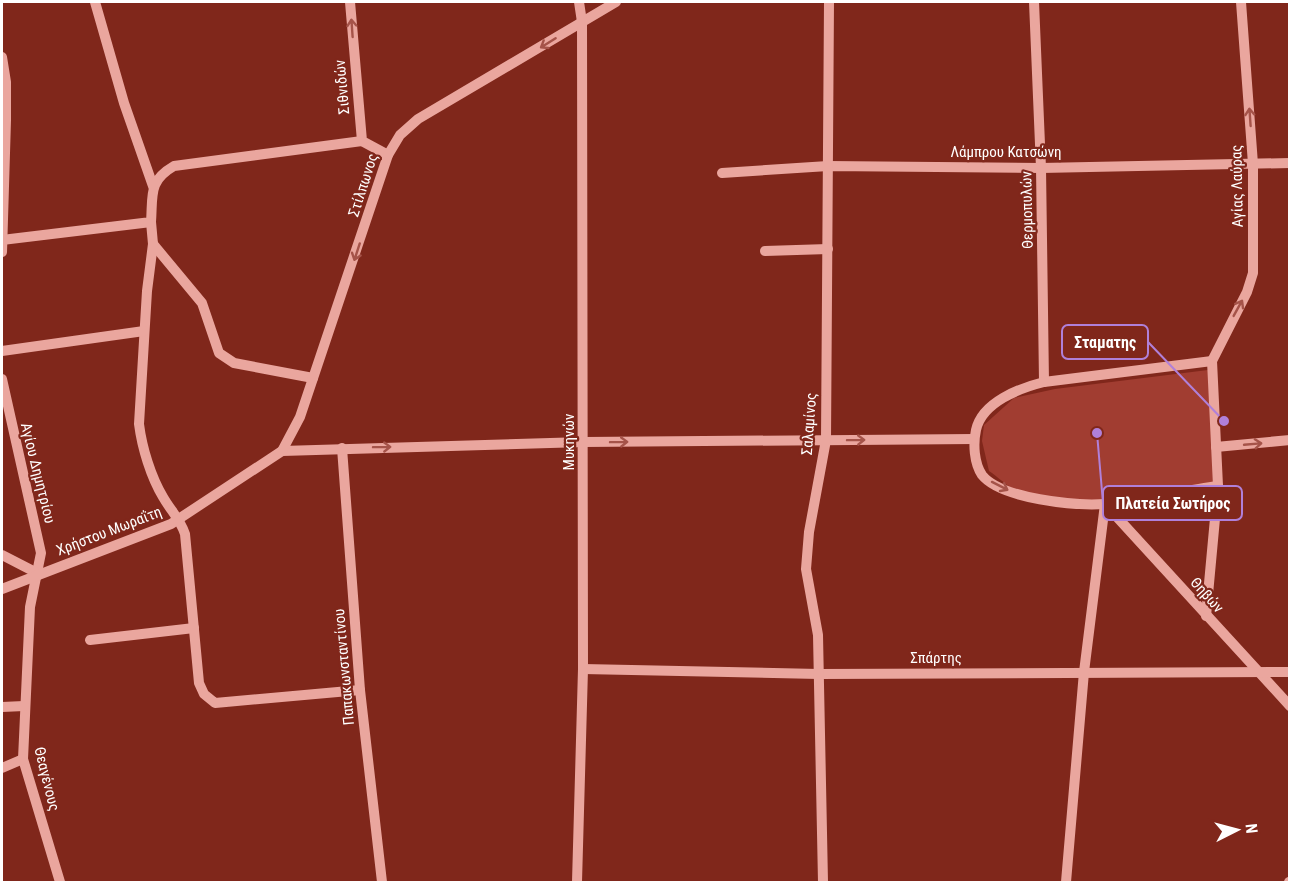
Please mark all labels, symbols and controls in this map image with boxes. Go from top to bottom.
one-way arrow [347,19,358,39]
one-way arrow [540,37,557,49]
street label: Σιθνιδών [331,58,353,115]
one-way arrow [1244,107,1255,127]
street label: Λάμπρου Κατσώνη [950,143,1062,161]
street label: Αγίας Λαύρας [1227,145,1247,227]
street label: Στίλπωνος [344,151,382,219]
street label: Θερμοπυλών [1017,170,1037,249]
one-way arrow [351,242,362,261]
one-way arrow [1233,300,1244,318]
callout: Σταματης [1062,325,1148,359]
text: Σταματης [1074,333,1136,352]
street label: Σαλαμίνος [798,392,820,456]
street label: Μυκηνών [560,413,578,470]
street label: Αγίου Δημητρίου [17,421,59,525]
one-way arrow [846,434,866,446]
one-way arrow [609,436,629,448]
one-way arrow [1243,438,1262,449]
one-way arrow [372,442,392,453]
one-way arrow [991,480,1009,492]
callout: Πλατεία Σωτήρος [1103,486,1242,520]
text: Πλατεία Σωτήρος [1116,494,1230,513]
street label: Χρήστου Μωραΐτη [54,503,164,559]
street label: Θηβών [1187,574,1228,617]
street label: Παπακωνσταντίνου [330,608,358,726]
street label: Σπάρτης [910,649,962,667]
street label: Θεαγένους [30,745,64,813]
north arrow [1207,800,1267,860]
text: N [1241,823,1261,834]

